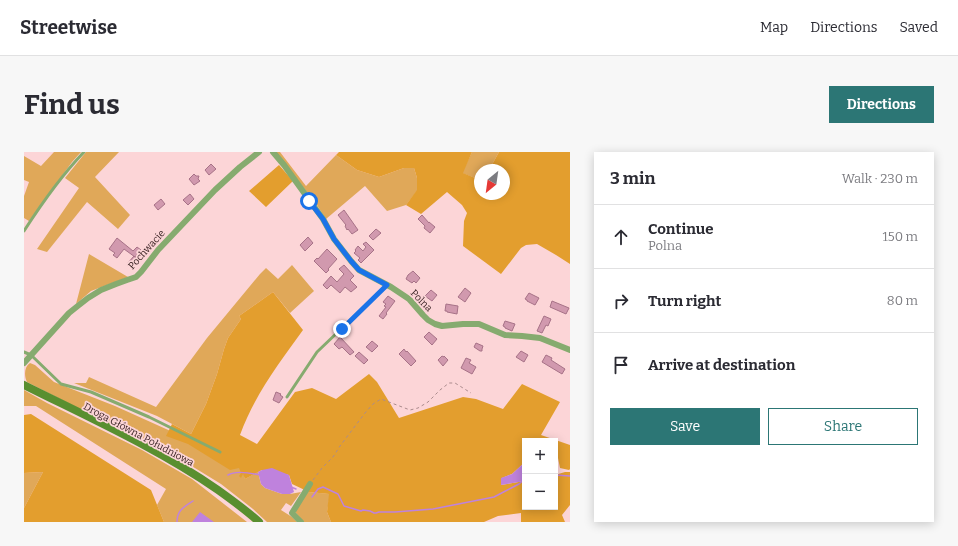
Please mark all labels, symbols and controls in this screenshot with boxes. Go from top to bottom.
text: Streetwise [20,16,117,39]
text: Map [760,19,788,36]
text: Directions [810,19,878,36]
text: Saved [900,19,938,36]
button: Directions [829,86,934,123]
text: Find us [24,88,120,121]
north arrow [474,164,510,200]
text: 3 min [610,168,655,189]
text: Walk · 230 m [842,171,918,186]
route start [300,192,318,210]
text: Continue [648,220,714,238]
icon: ahead [610,226,632,248]
street label: Pochwacie [126,227,168,272]
text: 150 m [882,229,918,244]
text: Polna [648,238,682,253]
street label: Polna [408,287,435,315]
icon: right [610,290,632,312]
text: Turn right [648,292,721,310]
text: 80 m [887,293,918,308]
route end [333,320,351,338]
icon: arrive [610,354,632,376]
text: Arrive at destination [648,356,795,374]
street label: Droga Główna Południowa [81,401,196,469]
button: Save [610,408,760,445]
button: Share [768,408,918,445]
map controls [522,438,558,510]
button: + [522,438,558,474]
button: − [522,474,558,510]

